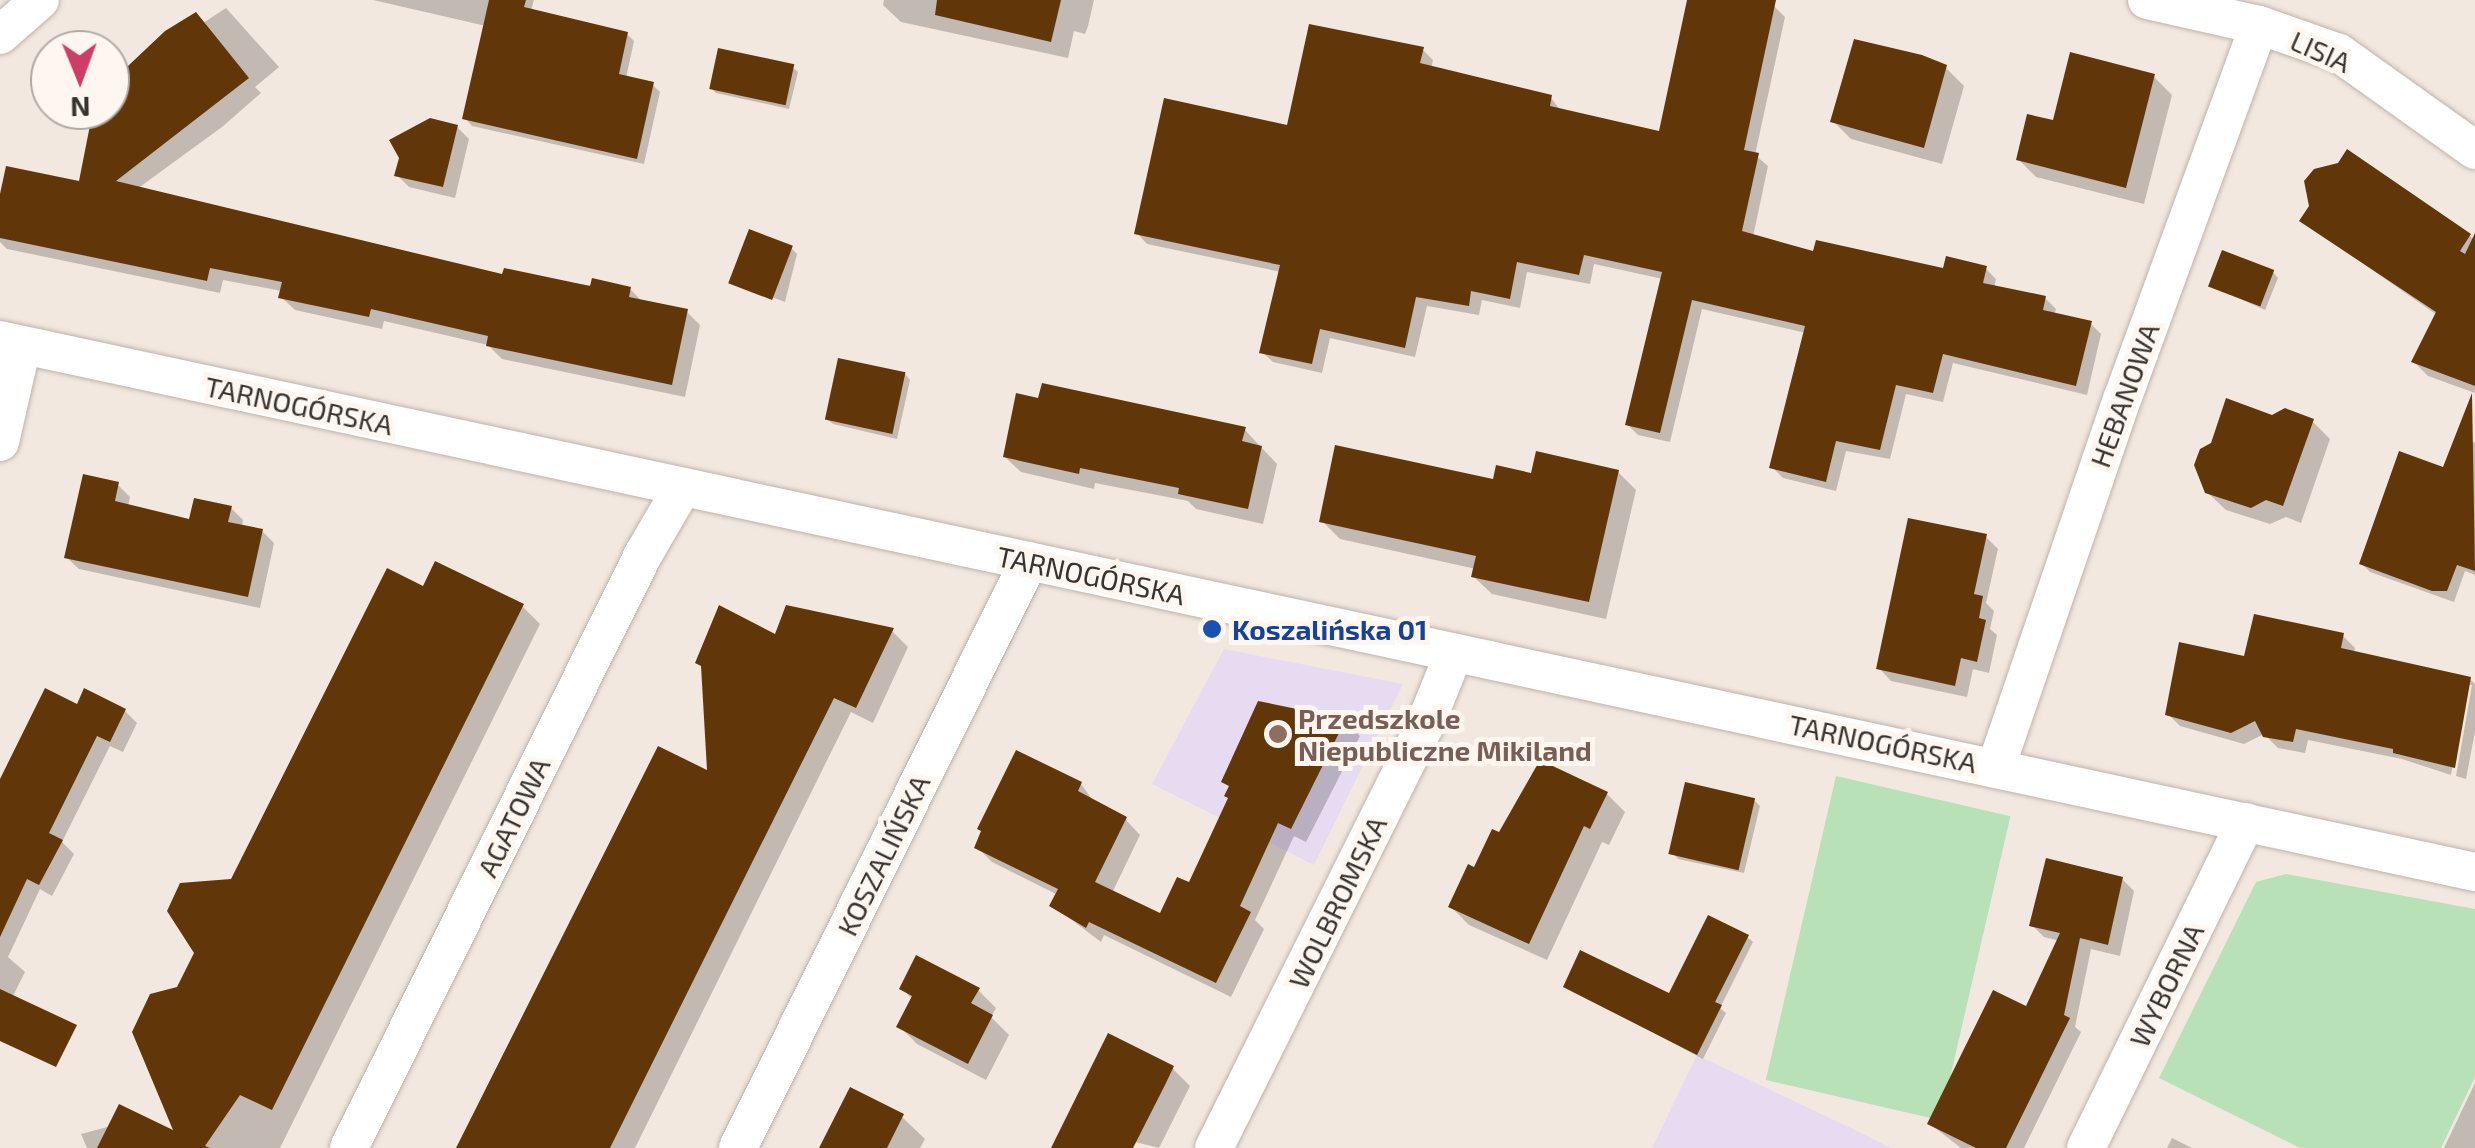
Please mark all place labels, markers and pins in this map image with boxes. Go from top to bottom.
place label: Koszalińska 01 [1232,612,1427,646]
marker: Koszalińska 01 [1201,618,1223,640]
place label: Przedszkole Niepubliczne Mikiland [1298,701,1592,767]
marker: Przedszkole Niepubliczne Mikiland [1267,723,1289,745]

